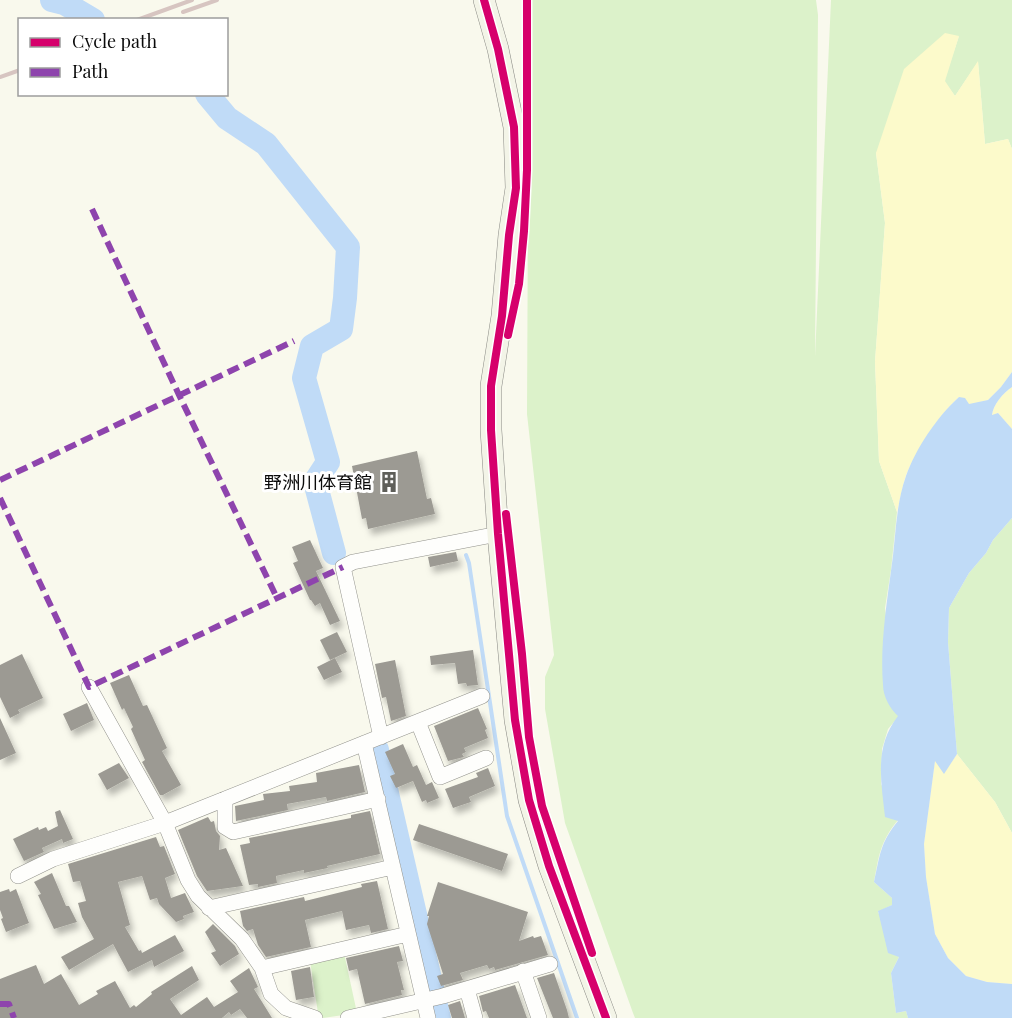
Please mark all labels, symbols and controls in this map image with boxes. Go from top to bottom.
legend [18,18,228,96]
text: Cycle path [72,29,157,53]
text: Path [72,59,109,83]
place label: 野洲川体育館 [264,470,372,494]
building icon: 野洲川体育館 [377,470,401,494]

